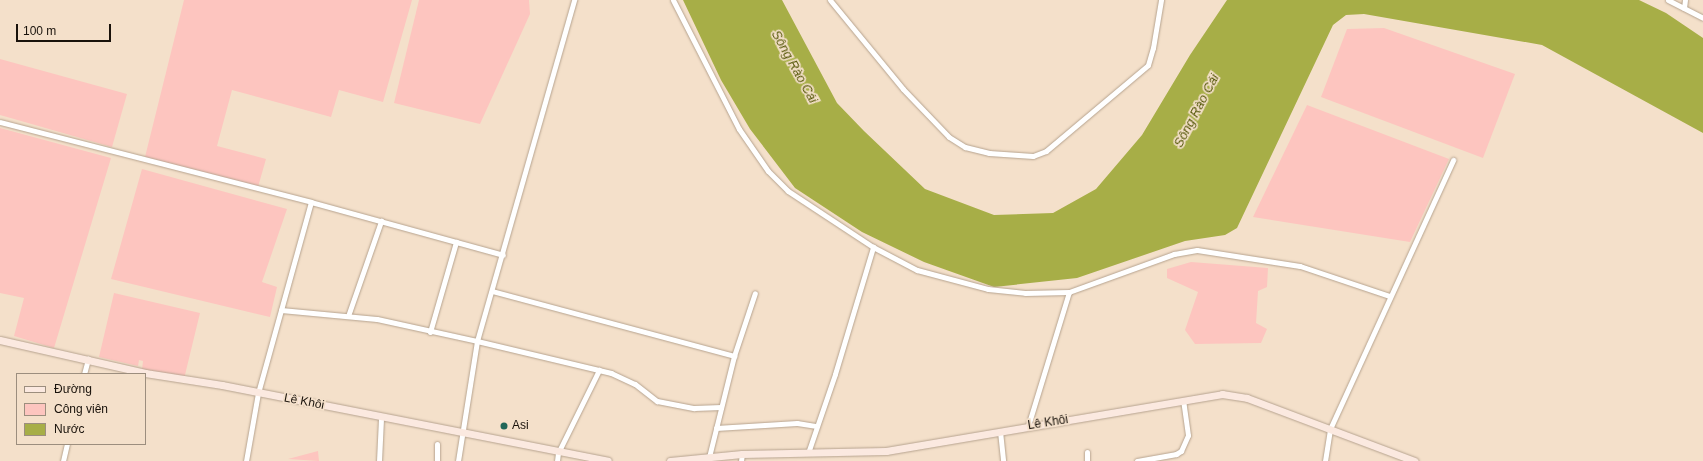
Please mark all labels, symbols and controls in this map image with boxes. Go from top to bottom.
scale bar [18,16,113,42]
text: 100 m [23,24,56,38]
water label: Sông Rào Cái [768,28,820,106]
water label: Sông Rào Cái [1171,72,1223,150]
legend [16,373,146,445]
text: Đường [54,382,92,396]
street label: Lê Khôi [283,391,325,413]
text: Công viên [54,402,108,416]
street label: Lê Khôi [1027,413,1069,433]
place label: Asi [512,419,529,433]
marker: Asi [499,421,509,431]
text: Nước [54,422,85,436]

